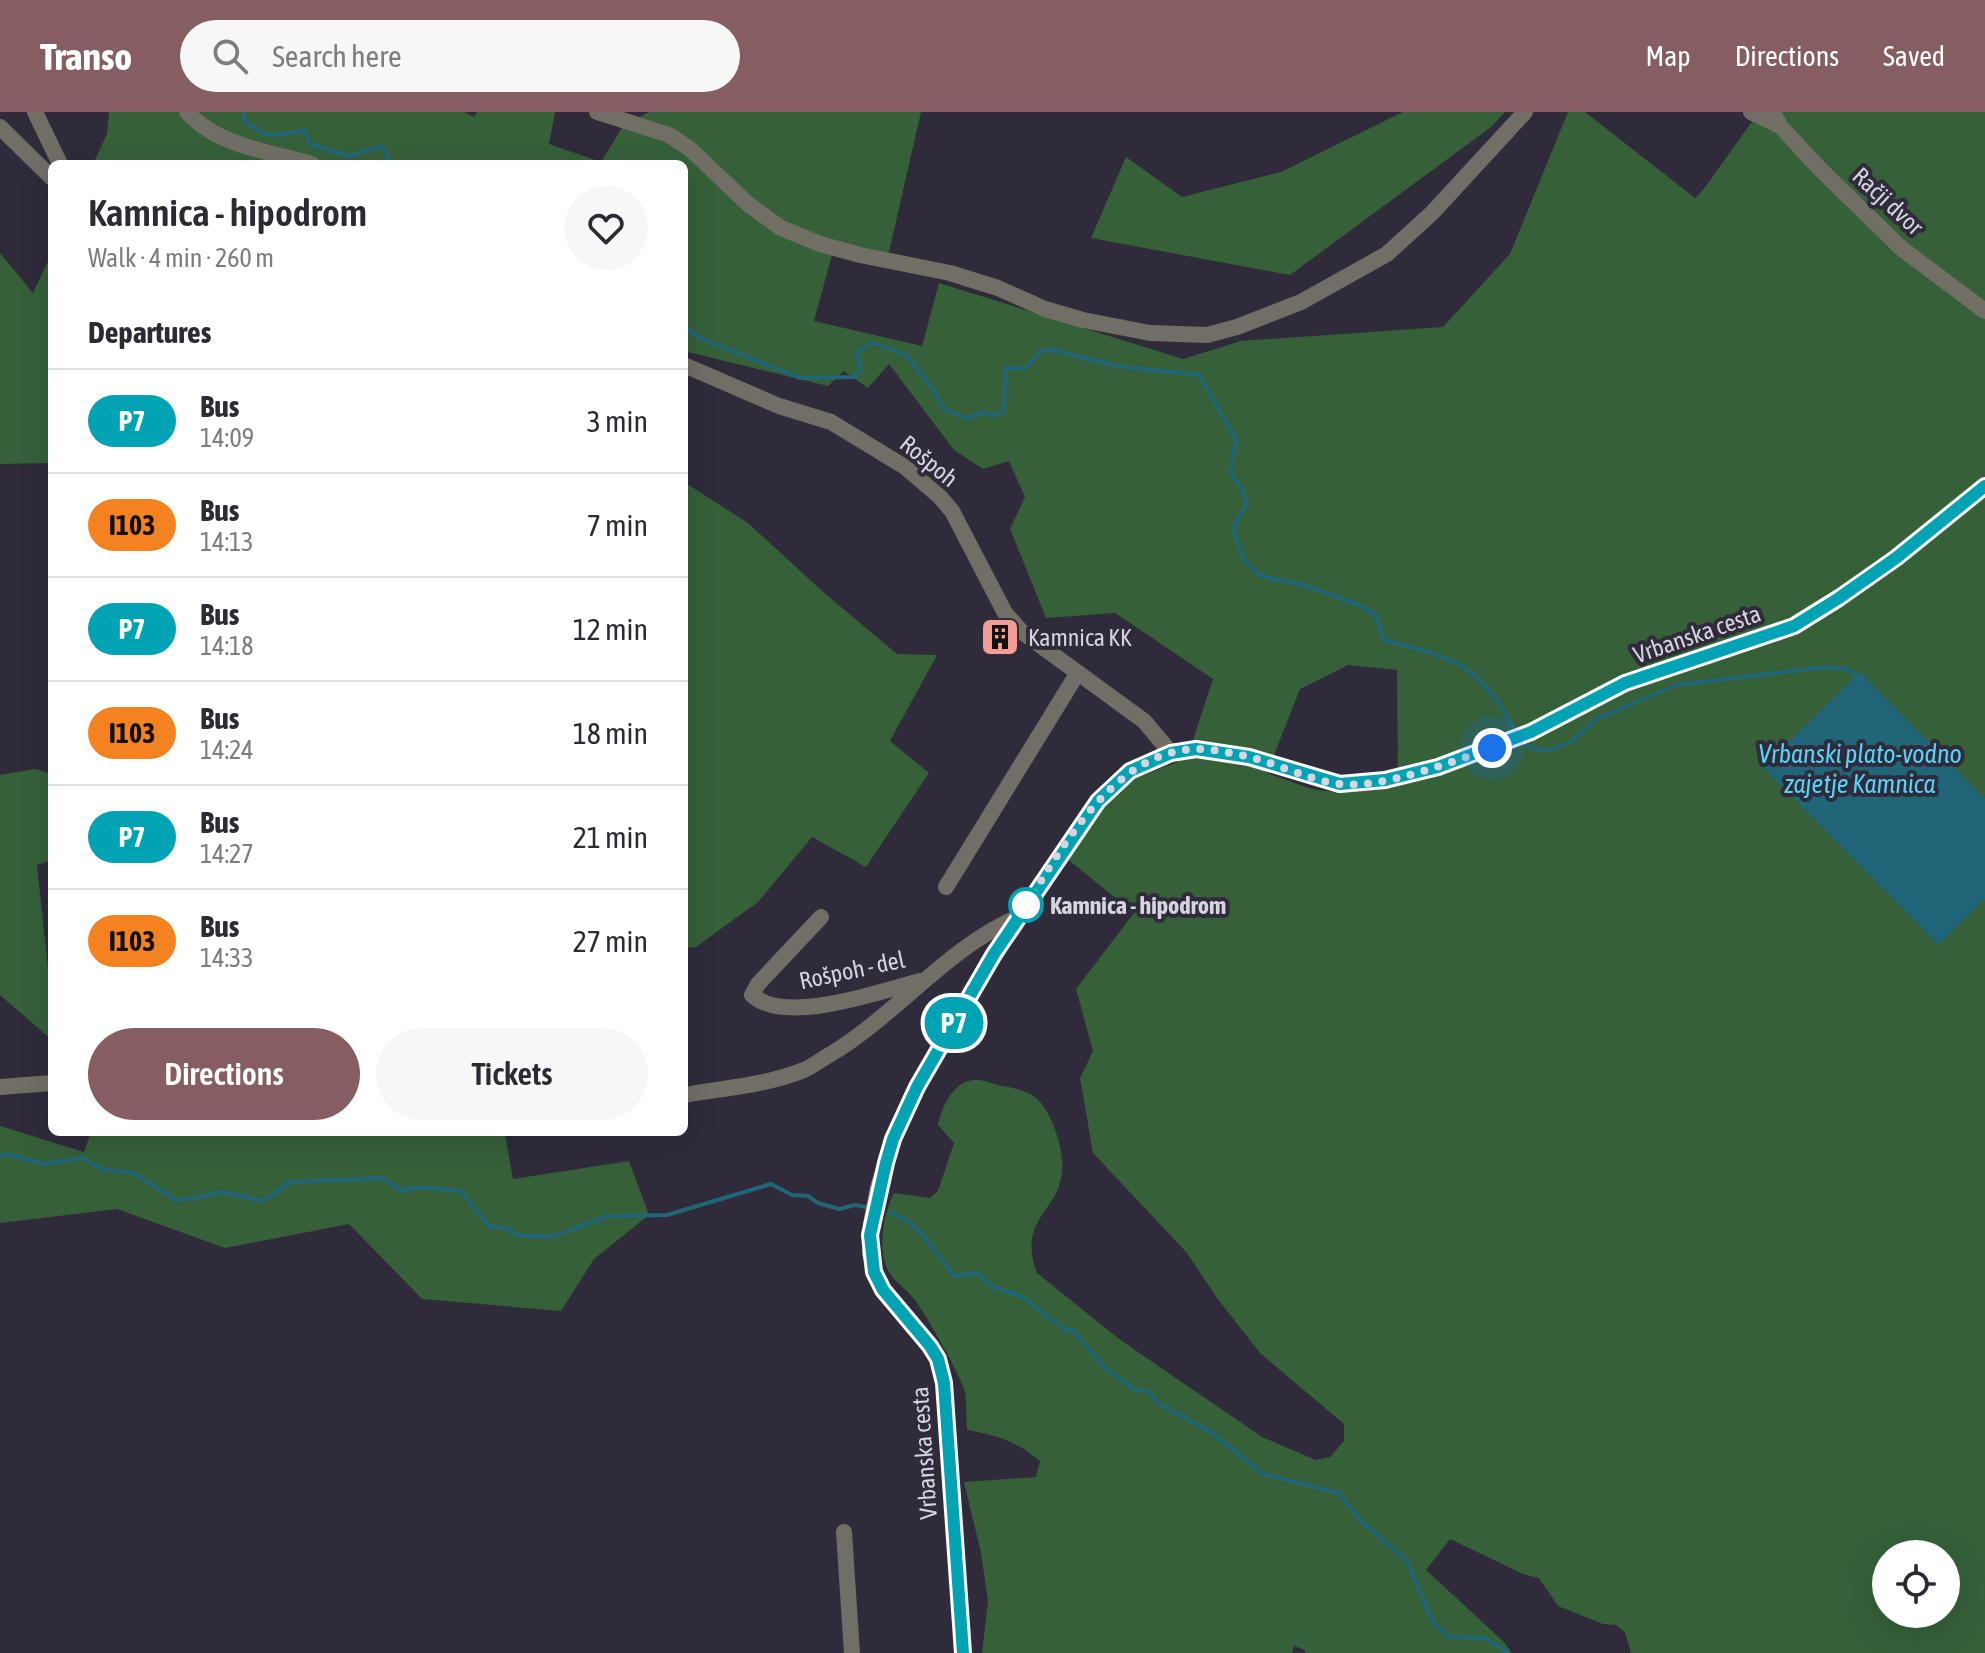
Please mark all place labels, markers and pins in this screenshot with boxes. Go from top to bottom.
building icon: Kamnica KK [979,616,1021,658]
place label: Kamnica KK [1028,624,1132,651]
marker: Kamnica - hipodrom [1009,888,1043,922]
place label: Kamnica - hipodrom [1050,892,1226,919]

